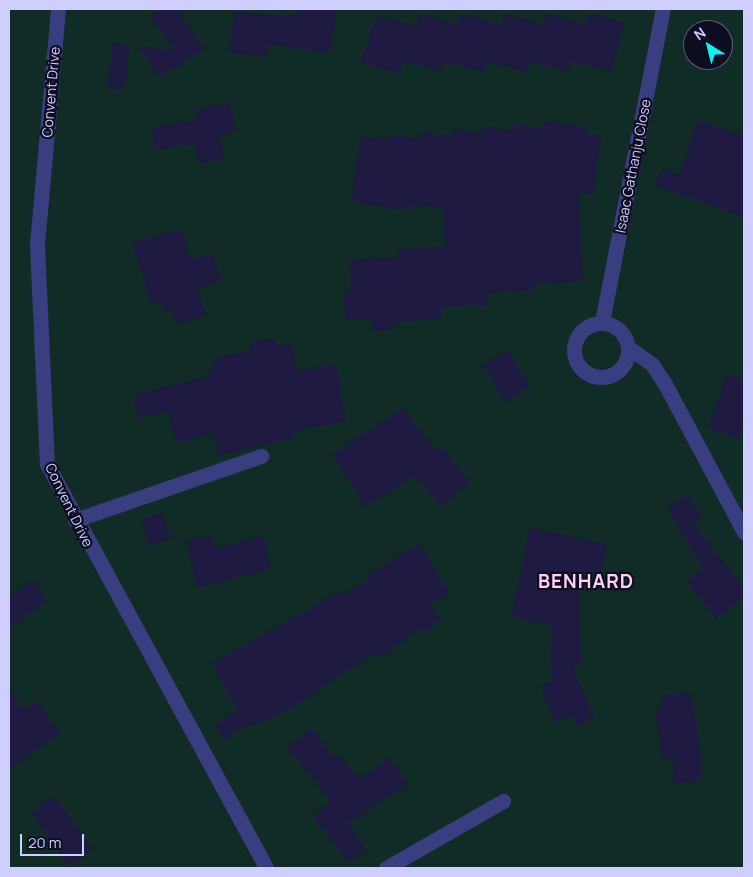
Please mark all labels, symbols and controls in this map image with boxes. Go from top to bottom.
north arrow [683,20,733,70]
text: N [690,23,709,44]
street label: Convent Drive [39,46,63,138]
street label: Isaac Gathanju Close [612,98,654,234]
street label: Convent Drive [42,460,96,550]
district label: BENHARD [537,571,635,593]
scale bar [22,824,86,856]
text: 20 m [28,832,61,853]

